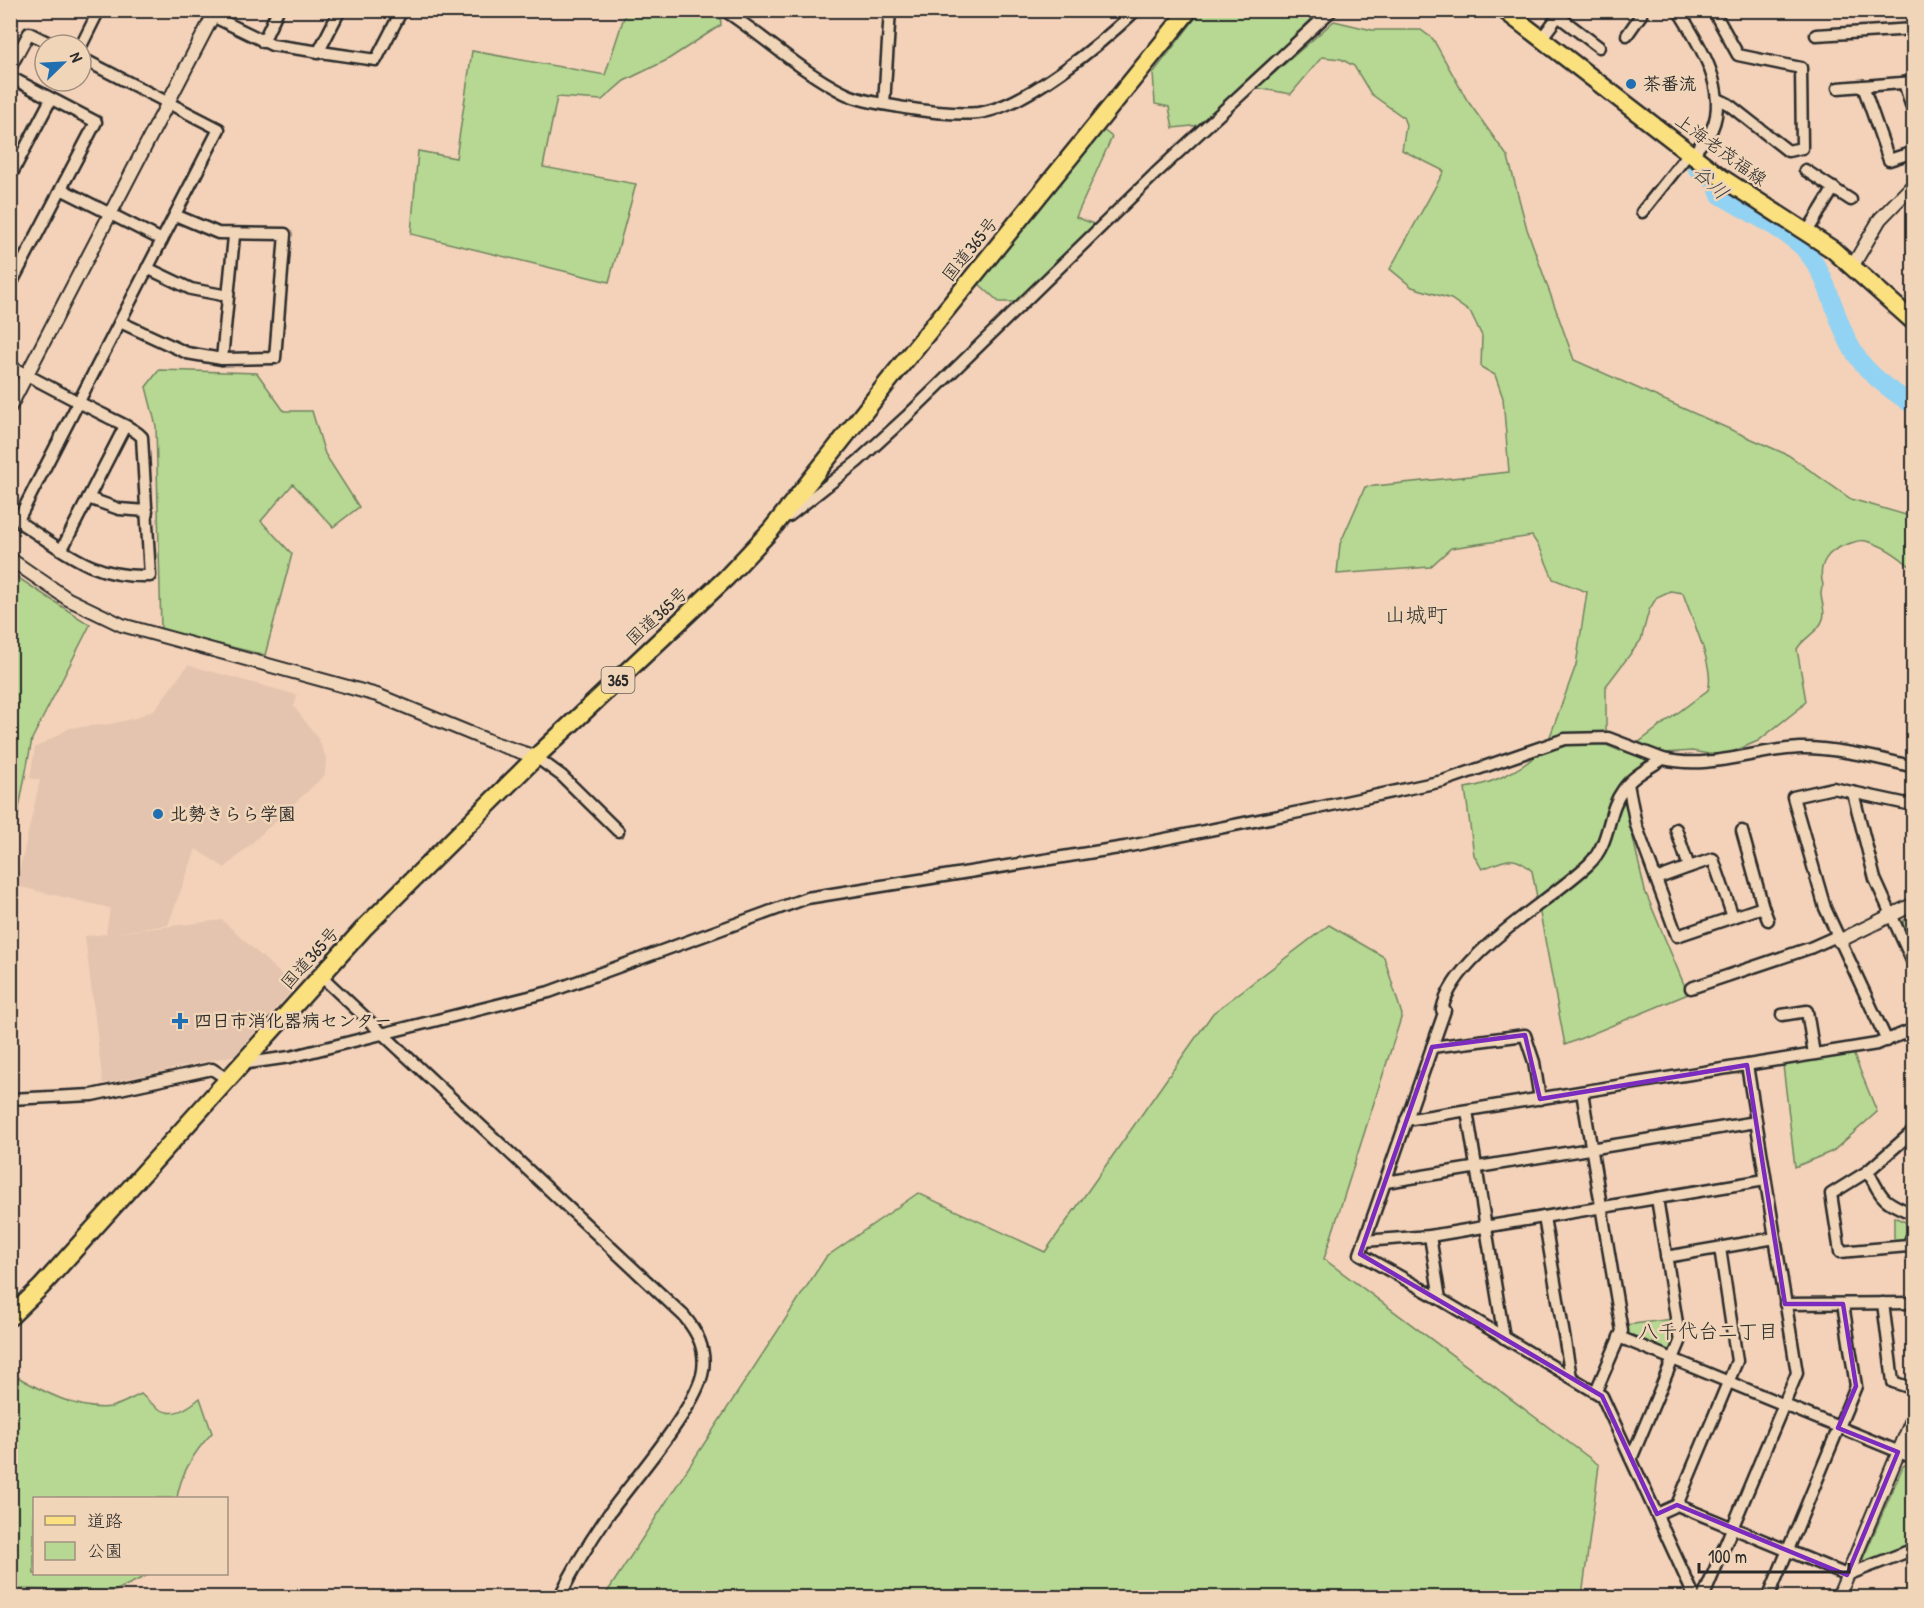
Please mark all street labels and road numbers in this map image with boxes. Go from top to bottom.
street label: 上海老茂福線 [1670,108,1772,191]
street label: 国道365号 [936,211,1004,286]
street label: 国道365号 [620,580,693,651]
road number: 365 [602,667,634,693]
street label: 国道365号 [275,921,345,995]

